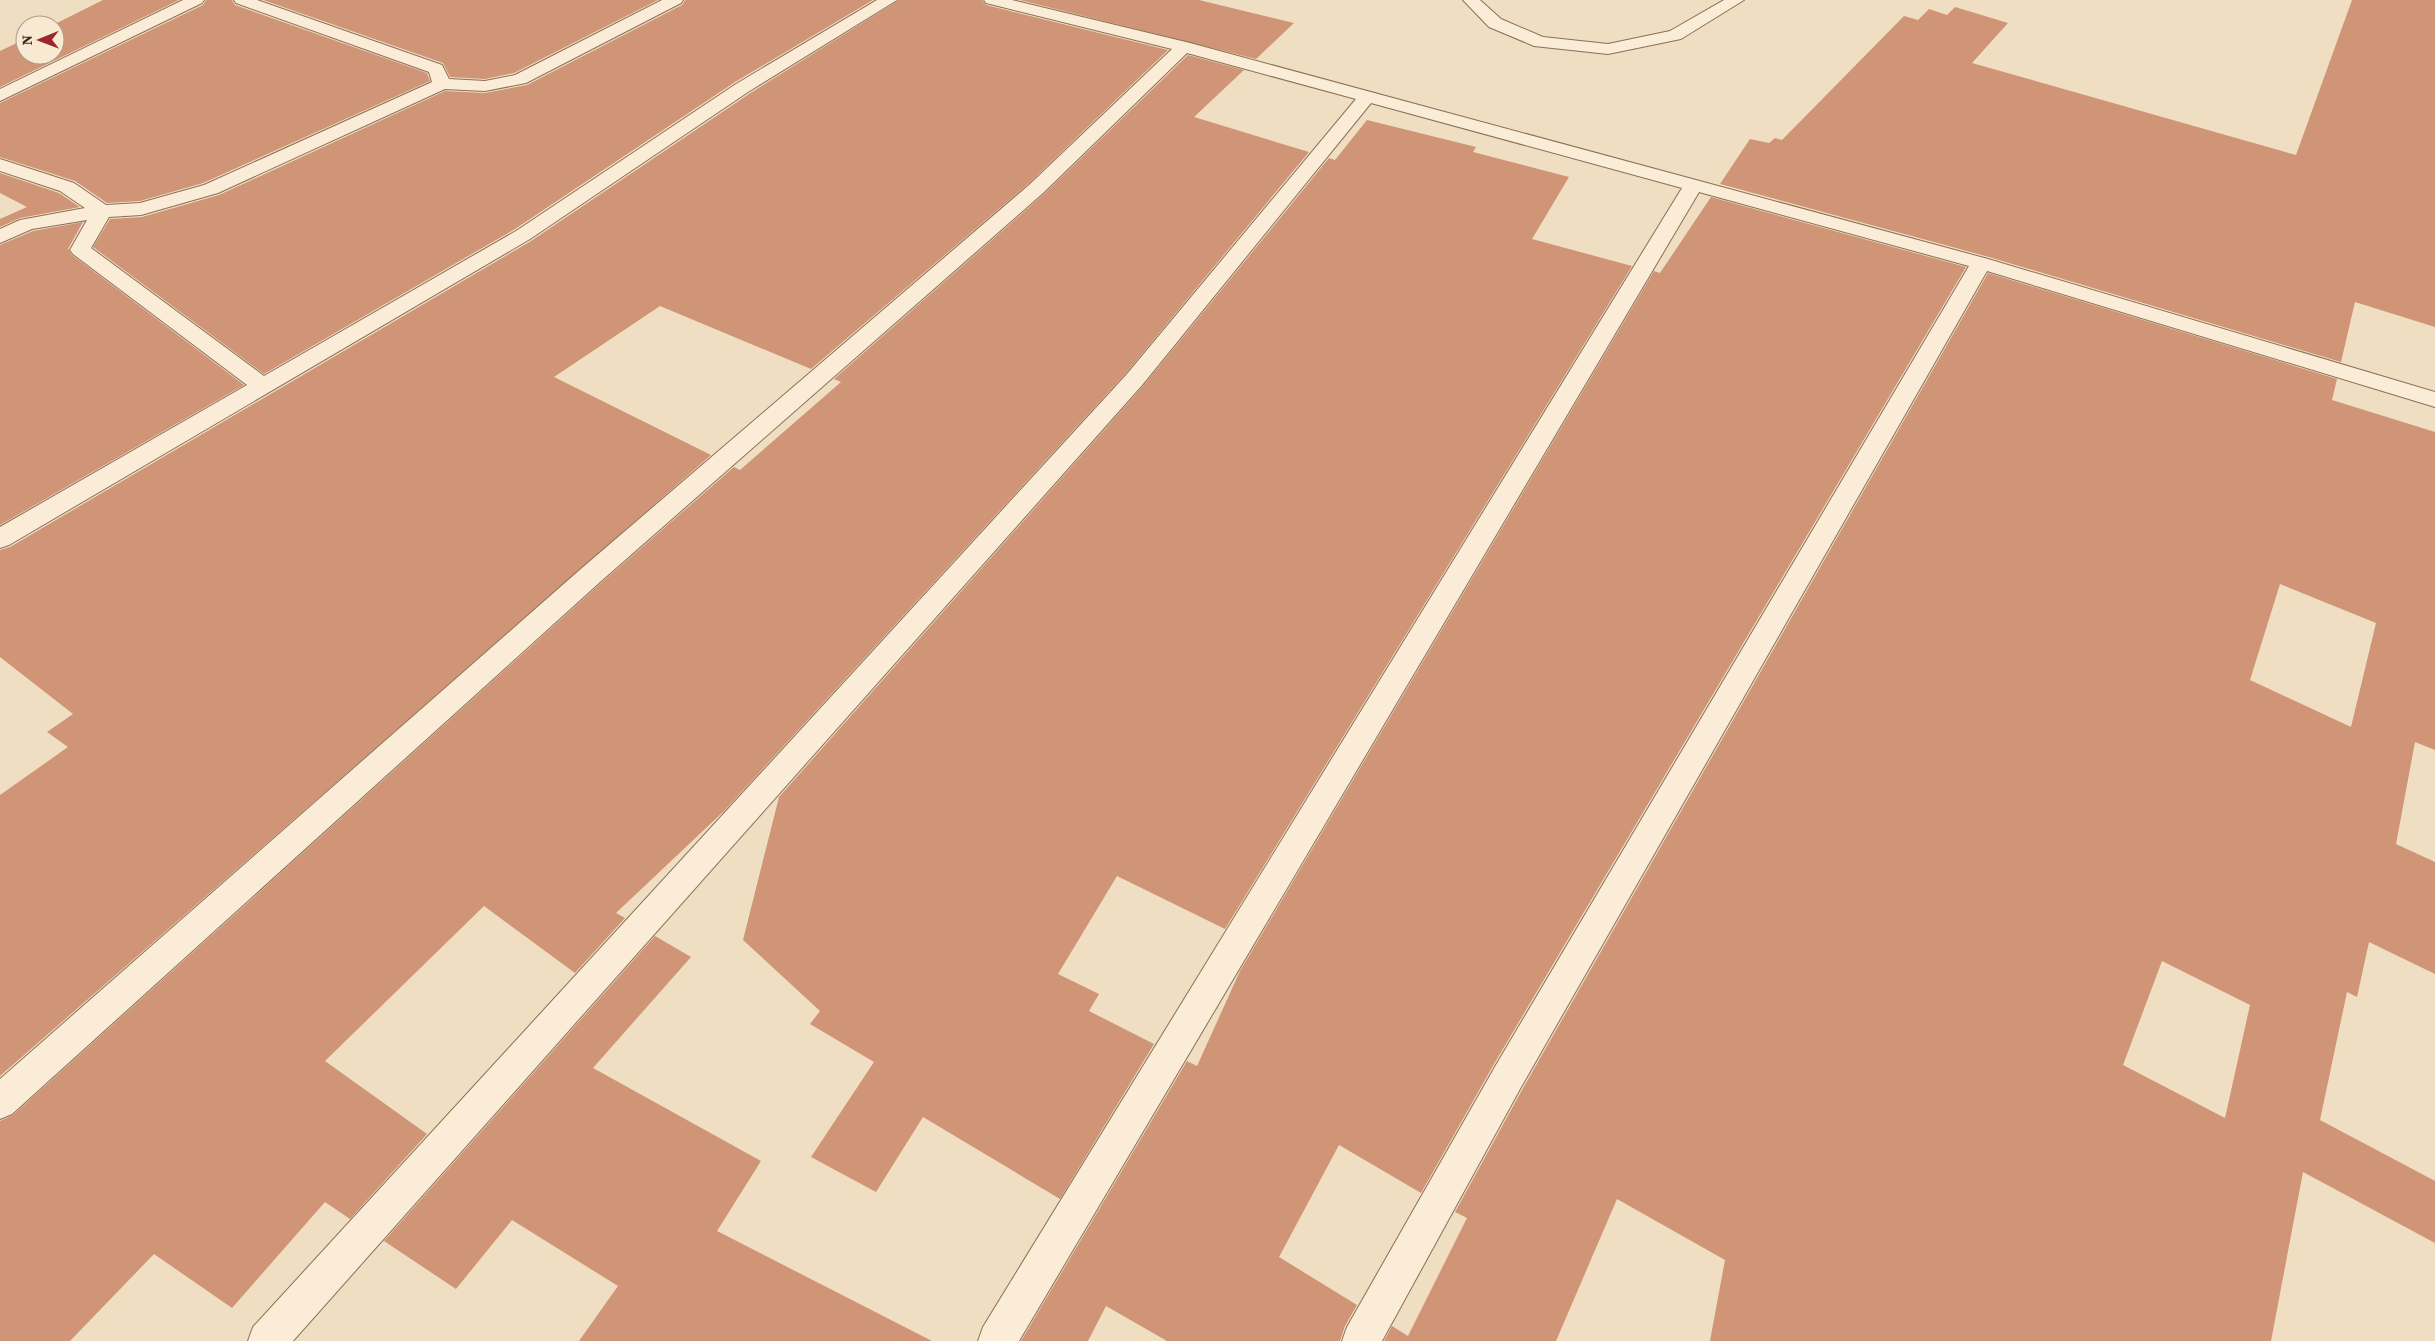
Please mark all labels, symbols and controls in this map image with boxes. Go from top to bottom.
north arrow [15,15,65,65]
text: N [17,35,37,46]

